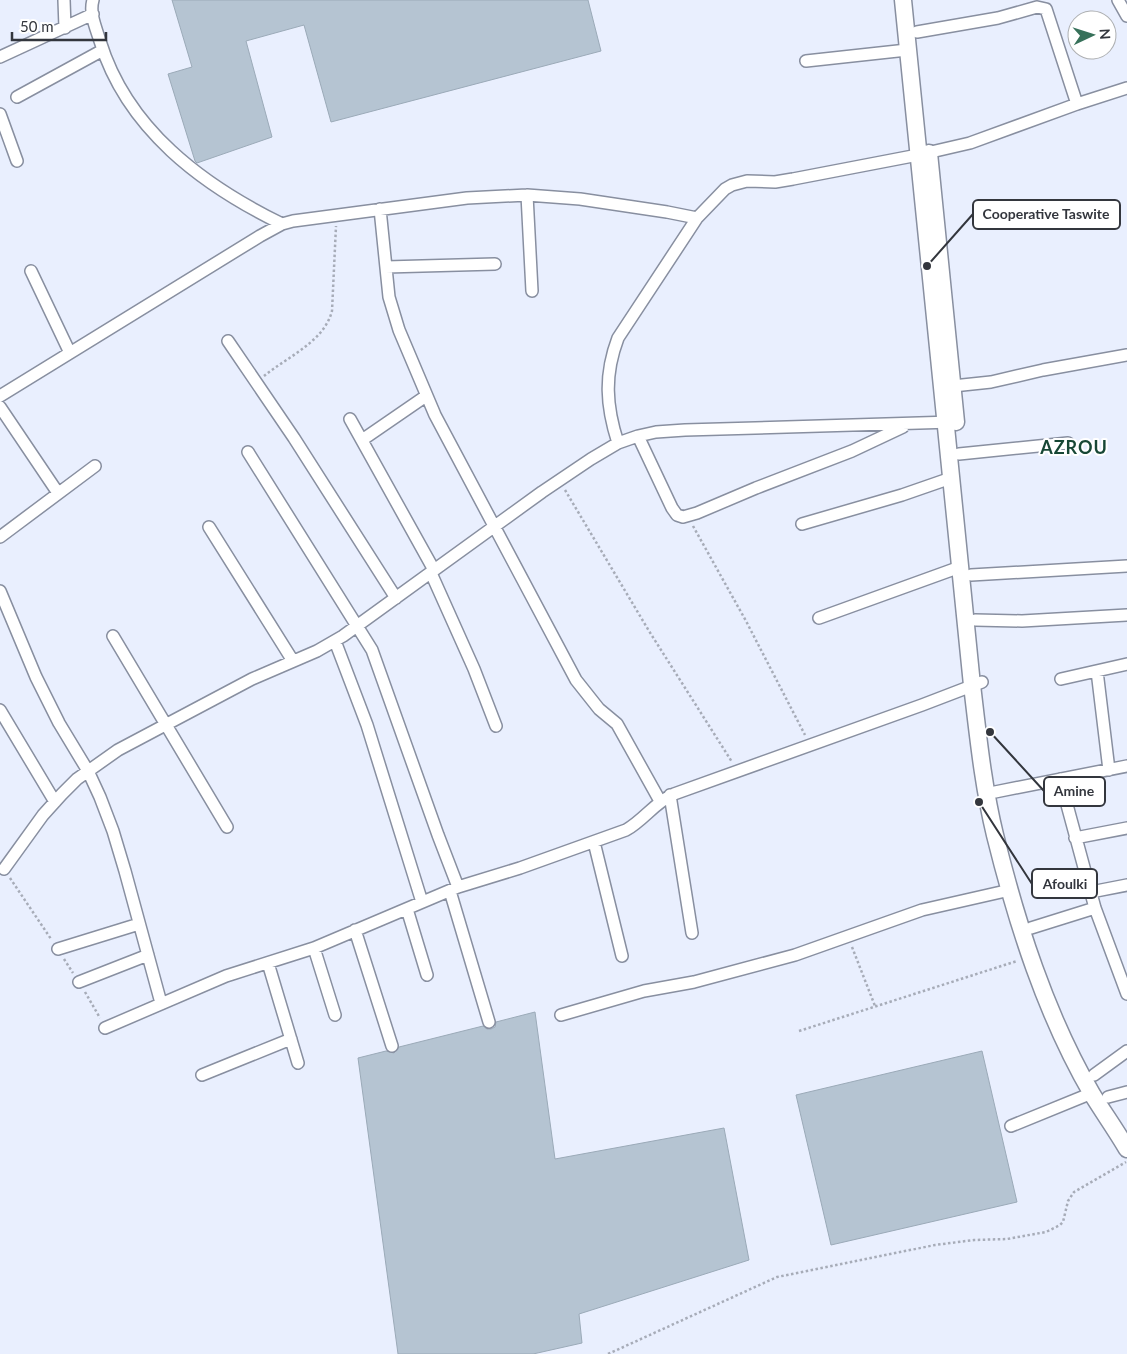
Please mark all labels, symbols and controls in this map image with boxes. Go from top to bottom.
scale bar [12,10,106,42]
north arrow [1067,10,1117,60]
text: 50 m [20,17,54,35]
text: N [1097,28,1114,40]
callout: Cooperative Taswite [973,200,1120,229]
text: Cooperative Taswite [983,205,1110,222]
district label: AZROU [1039,436,1108,458]
callout: Amine [1044,777,1105,806]
text: Amine [1053,782,1095,799]
callout: Afoulki [1032,869,1097,898]
text: Afoulki [1042,875,1087,892]

